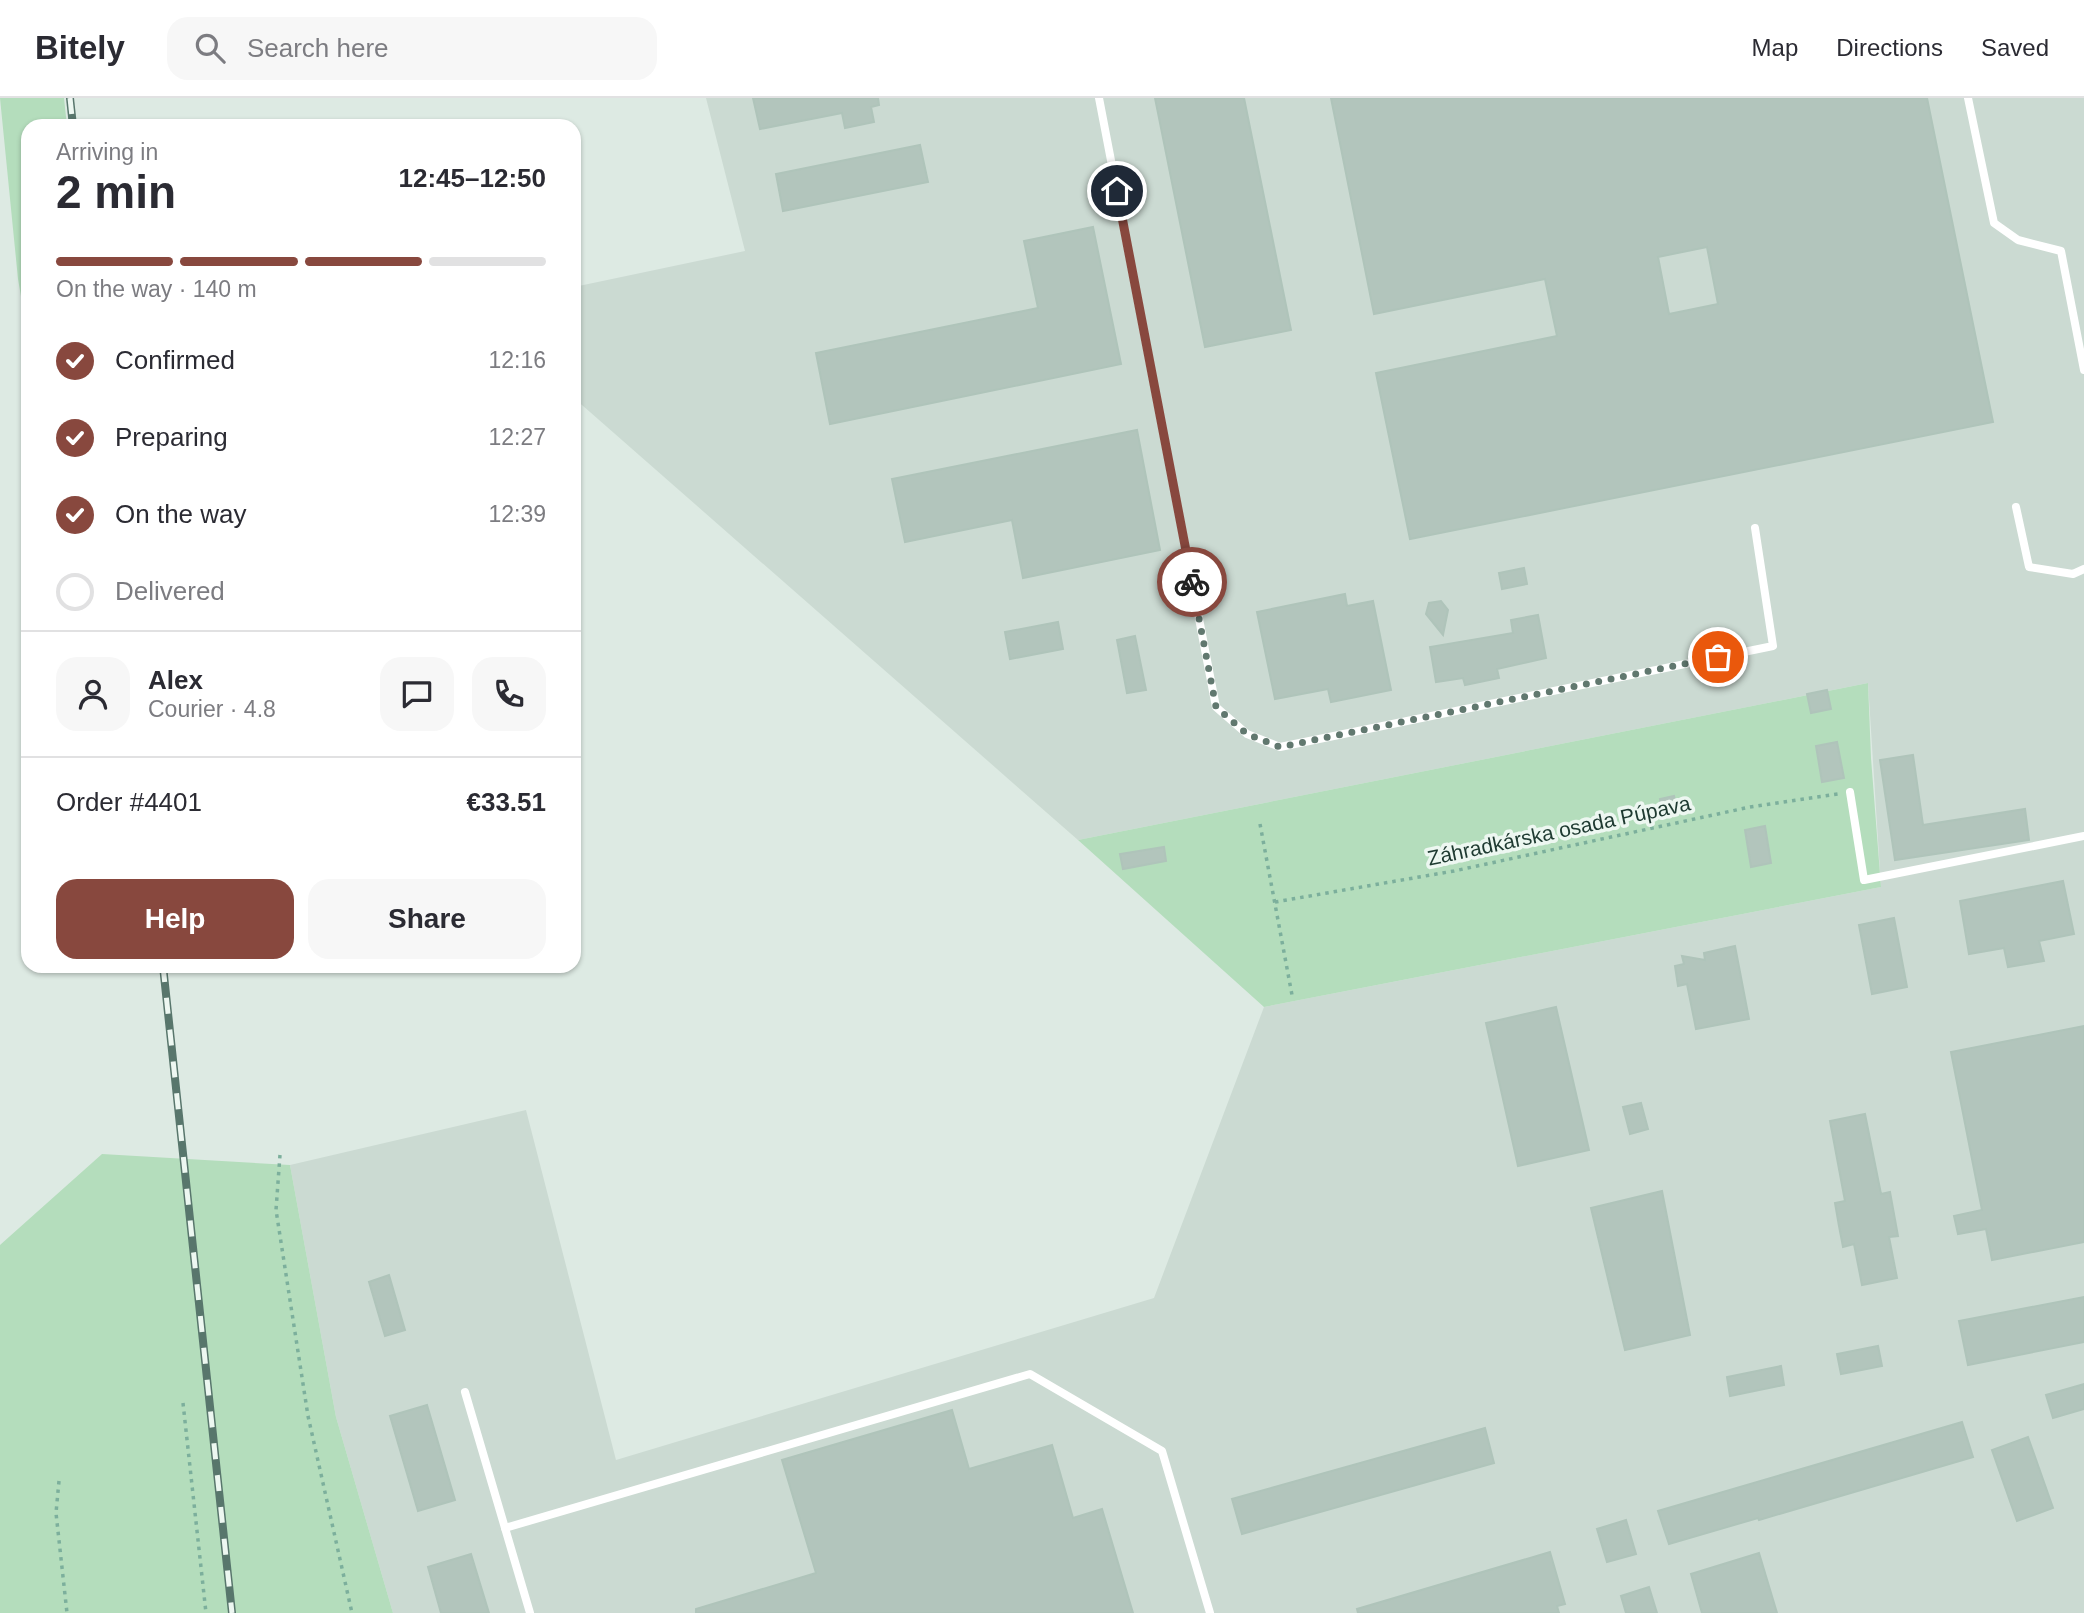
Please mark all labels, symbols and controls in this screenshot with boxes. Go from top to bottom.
search box [167,17,657,80]
text: Bitely [35,29,125,66]
icon: search [191,29,229,67]
text: Search here [247,33,389,63]
text: Map [1752,34,1798,61]
text: Directions [1836,34,1943,61]
text: Saved [1981,34,2049,61]
text: Arriving in [56,139,158,165]
pin [1087,161,1147,221]
text: 12:45–12:50 [399,163,546,193]
text: 2 min [56,166,176,218]
icon: home [1098,172,1136,210]
text: On the way · 140 m [56,276,257,302]
icon: check [56,342,94,380]
text: Confirmed [115,345,235,375]
text: 12:16 [488,347,546,373]
icon: check [56,419,94,457]
text: Preparing [115,422,228,452]
text: 12:27 [488,424,546,450]
icon: check [56,496,94,534]
text: On the way [115,499,247,529]
text: 12:39 [488,501,546,527]
courier [1157,547,1227,617]
icon: bike [1173,563,1211,601]
text: Delivered [115,576,225,606]
pin [1688,627,1748,687]
icon: bag [1699,638,1737,676]
button: person [56,657,130,731]
button: chat [380,657,454,731]
button: phone [472,657,546,731]
text: Alex [148,665,203,695]
text: Courier · 4.8 [148,696,276,722]
text: Order #4401 [56,787,202,817]
text: €33.51 [466,787,546,817]
street label: Záhradkárska osada Púpava [1425,791,1693,870]
button: Help [56,879,294,959]
button: Share [308,879,546,959]

